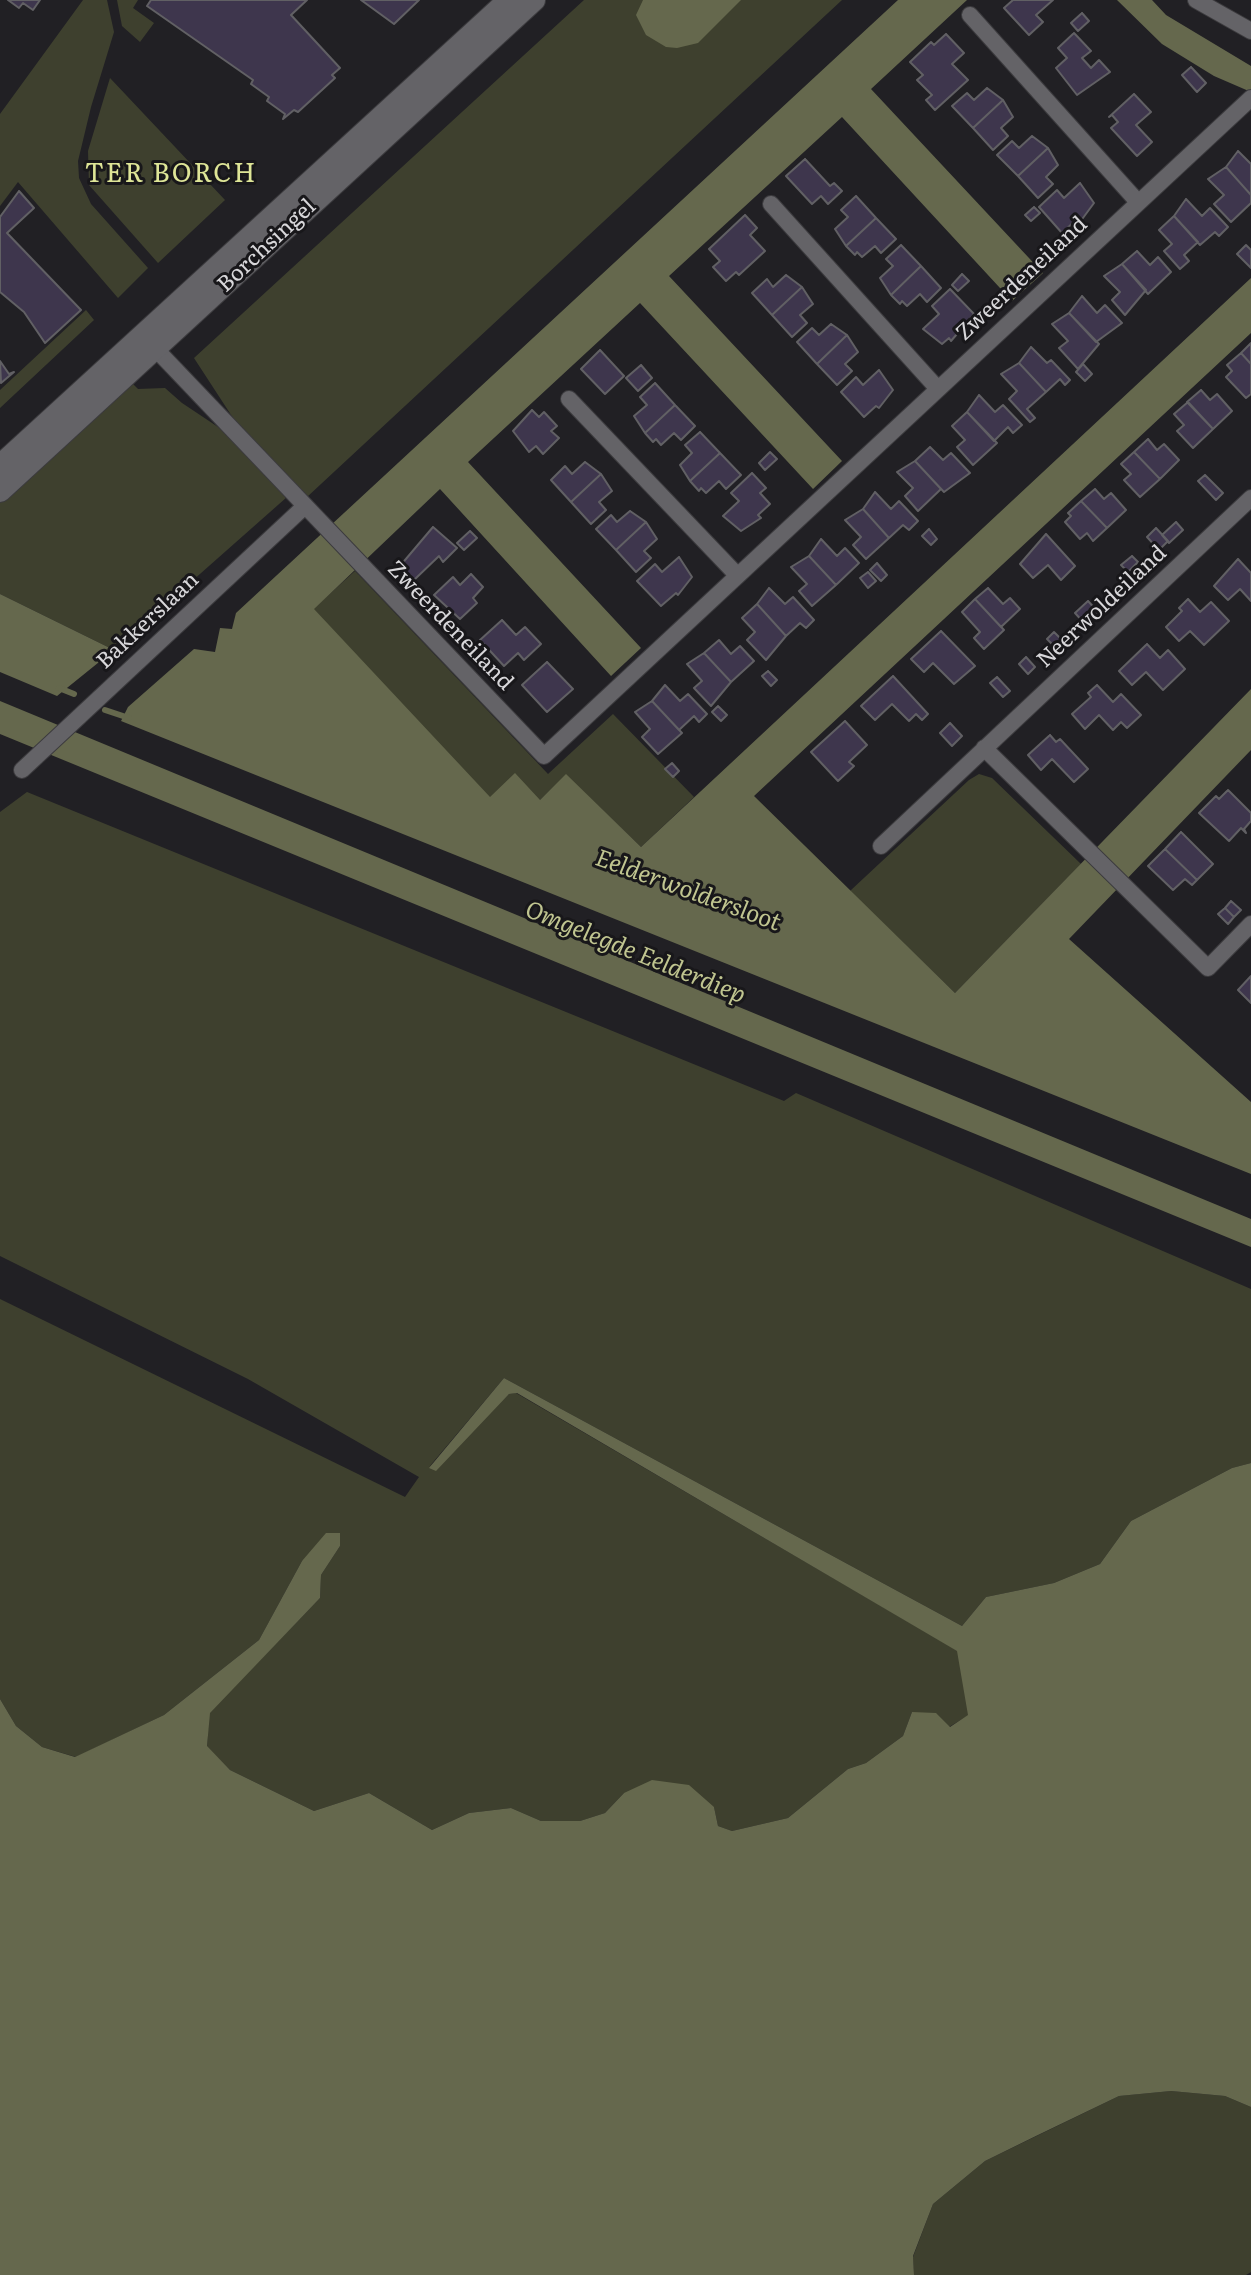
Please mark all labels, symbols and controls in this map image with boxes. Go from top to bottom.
district label: TER BORCH [85,158,257,190]
street label: Borchsingel [212,194,322,298]
street label: Zweerdeneiland [951,212,1093,346]
street label: Neerwoldeiland [1032,540,1172,674]
street label: Zweerdeneiland [382,556,518,696]
street label: Bakkerslaan [91,567,205,675]
water label: Eelderwoldersloot [591,844,785,938]
water label: Omgelegde Eelderdiep [521,896,749,1010]

